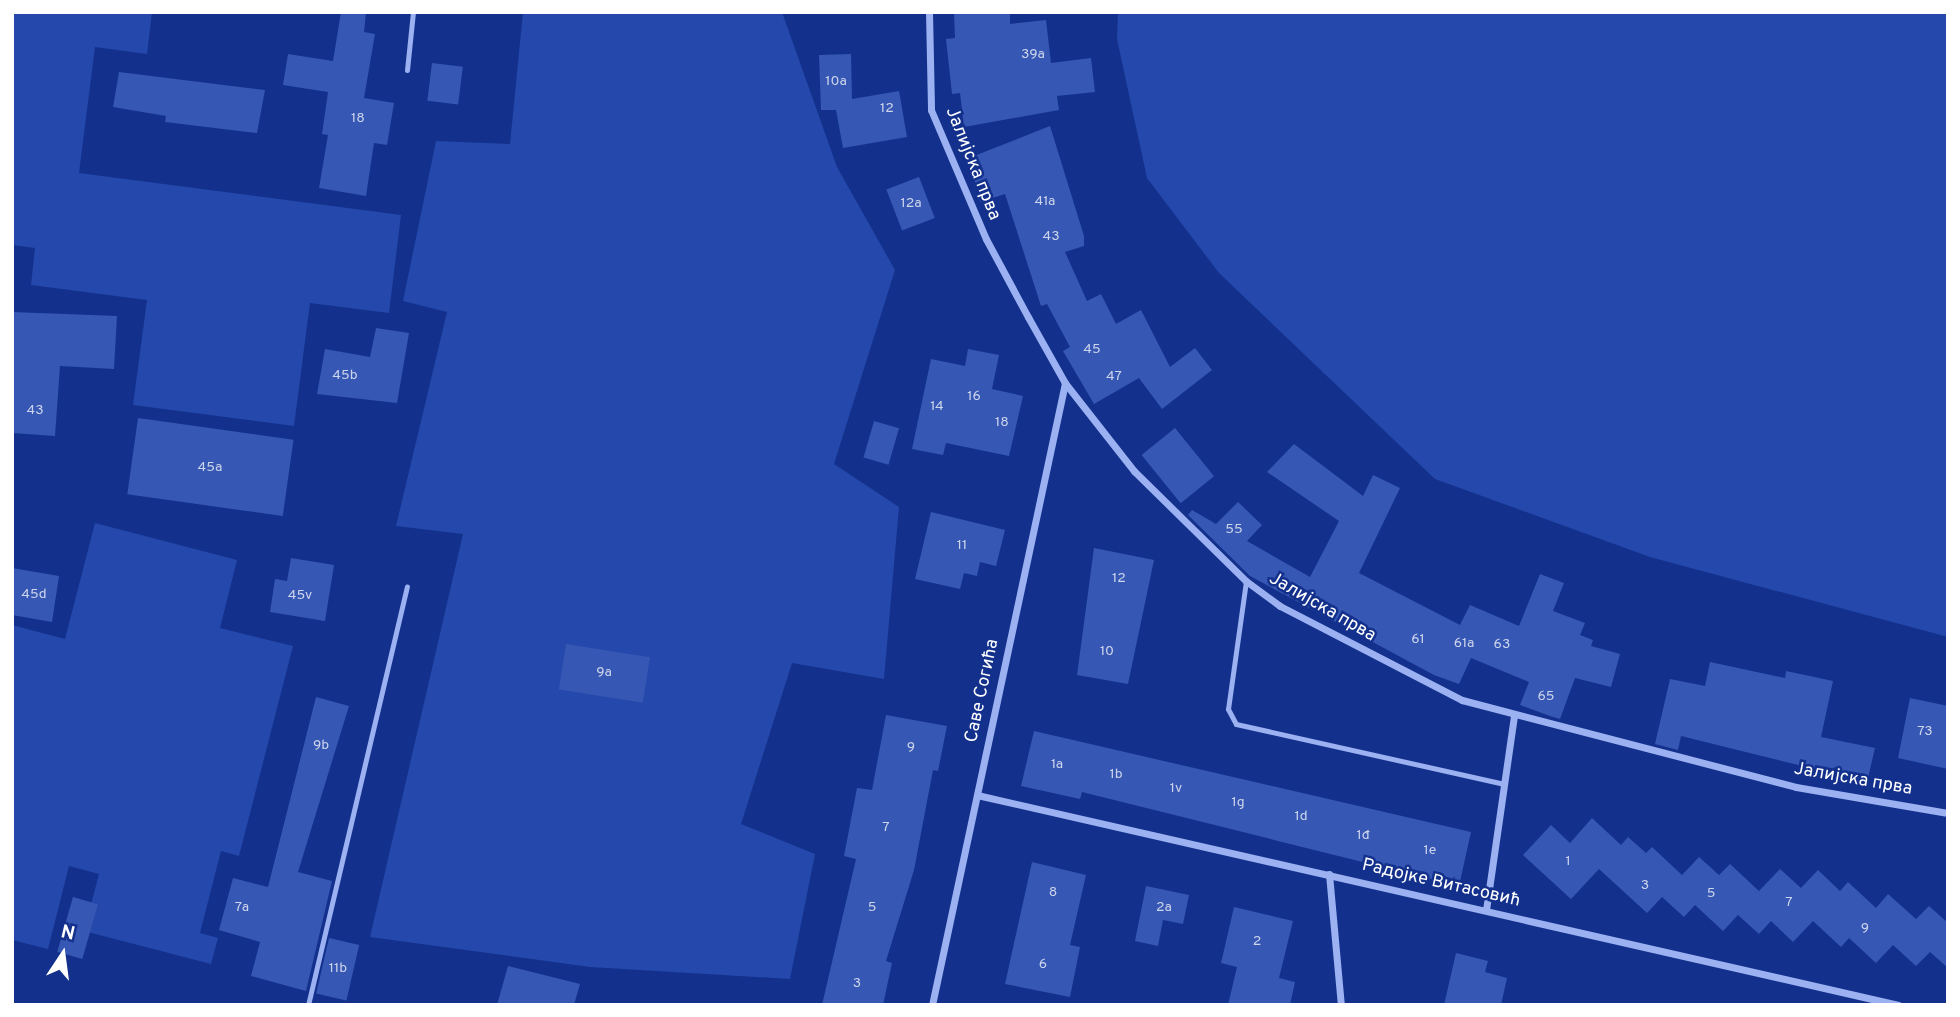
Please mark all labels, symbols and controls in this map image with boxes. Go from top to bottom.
house number: 39a [1021,47,1045,63]
house number: 10a [825,74,847,90]
house number: 12 [880,101,894,117]
street label: Јалијска прва [940,104,1004,224]
house number: 18 [351,111,365,127]
house number: 41a [1035,194,1055,210]
house number: 12a [900,196,922,212]
house number: 43 [1042,229,1060,245]
house number: 45 [1083,342,1101,358]
house number: 45b [332,368,358,384]
house number: 47 [1106,369,1122,385]
house number: 16 [967,389,981,405]
house number: 14 [930,399,944,415]
house number: 43 [26,403,44,419]
house number: 18 [995,415,1009,431]
house number: 45a [198,460,222,476]
house number: 55 [1225,522,1243,538]
house number: 11 [957,538,967,554]
street label: Јалијска прва [1265,569,1379,647]
house number: 12 [1112,571,1126,587]
house number: 45d [21,587,47,603]
house number: 45v [288,588,312,604]
house number: 61 [1411,632,1425,648]
house number: 61a [1454,636,1474,652]
street label: Саве Согића [961,637,1005,745]
house number: 63 [1494,637,1510,653]
house number: 10 [1100,644,1114,660]
house number: 9a [596,665,612,681]
house number: 65 [1537,689,1555,705]
house number: 73 [1917,724,1933,740]
house number: 9b [313,738,329,754]
house number: 9 [907,740,915,756]
house number: 1a [1051,757,1063,773]
street label: Јалијска прва [1792,759,1914,801]
house number: 1b [1109,767,1123,783]
house number: 1v [1170,781,1182,797]
house number: 1g [1231,795,1245,811]
house number: 1d [1294,809,1308,825]
house number: 7 [882,820,890,836]
house number: 1đ [1356,828,1370,844]
house number: 1e [1424,843,1436,859]
house number: 1 [1565,854,1571,870]
street label: Радојке Витасовић [1360,855,1522,913]
house number: 3 [1641,878,1649,894]
house number: 8 [1049,885,1057,901]
house number: 5 [1707,886,1715,902]
house number: 7 [1785,895,1793,911]
house number: 7a [235,900,249,916]
house number: 5 [868,900,876,916]
house number: 2a [1156,900,1172,916]
north arrow [28,919,98,989]
text: N [58,920,77,947]
house number: 9 [1861,921,1869,937]
house number: 2 [1253,934,1261,950]
house number: 6 [1039,957,1047,973]
house number: 11b [329,961,347,977]
house number: 3 [853,976,861,992]

